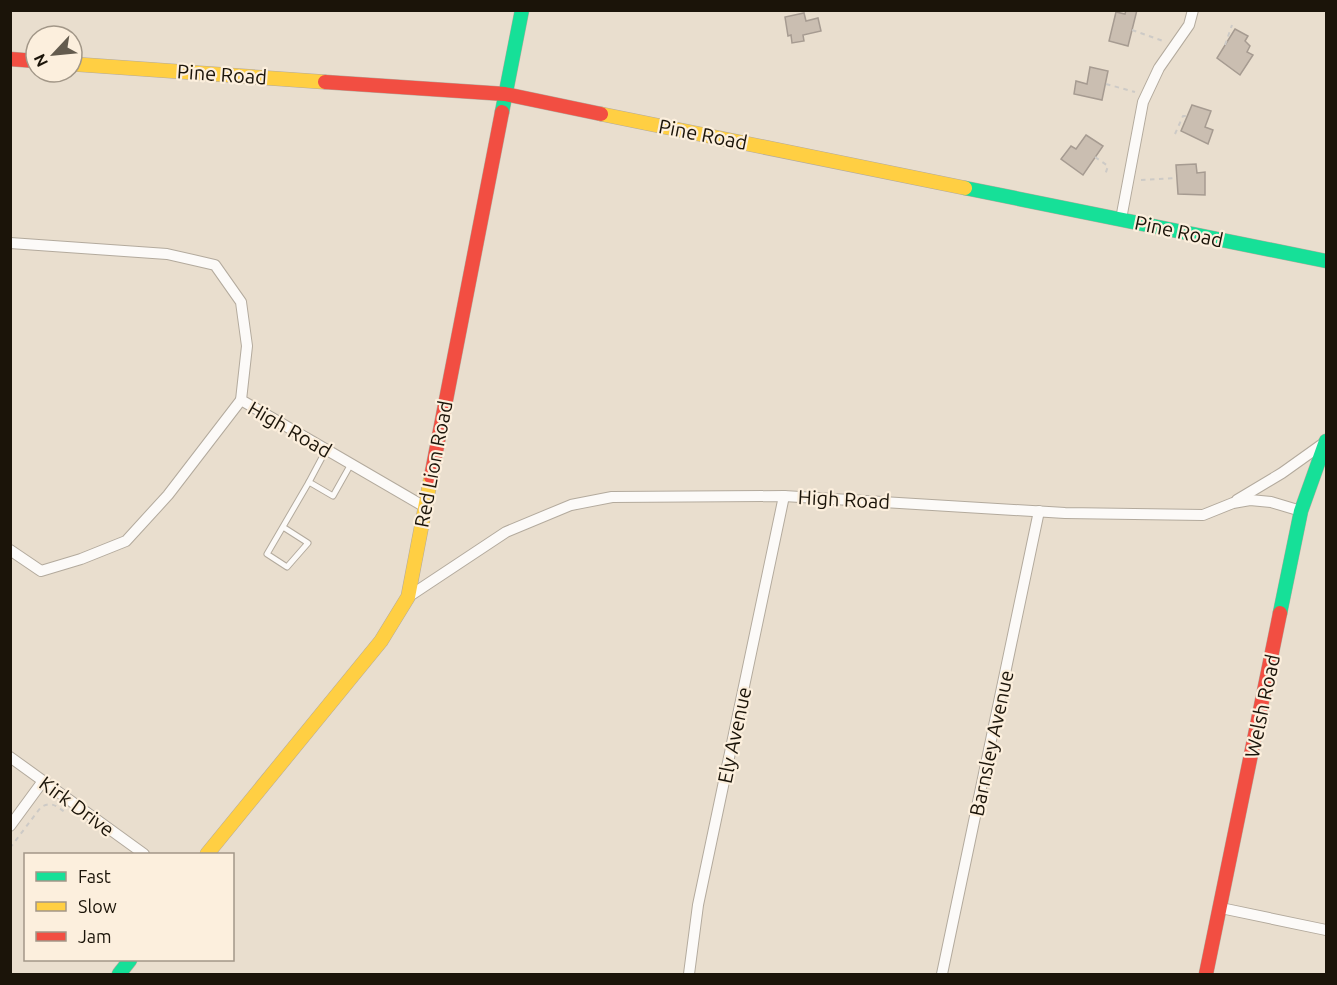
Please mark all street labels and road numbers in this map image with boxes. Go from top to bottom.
street label: Pine Road [176,59,268,89]
street label: Pine Road [657,114,749,154]
street label: Pine Road [1133,210,1225,252]
street label: High Road [244,396,336,462]
street label: Red Lion Road [409,399,457,529]
street label: High Road [797,485,891,513]
street label: Welsh Road [1240,652,1284,760]
street label: Barnsley Avenue [964,668,1018,818]
street label: Ely Avenue [713,685,755,785]
street label: Kirk Drive [35,771,119,841]

